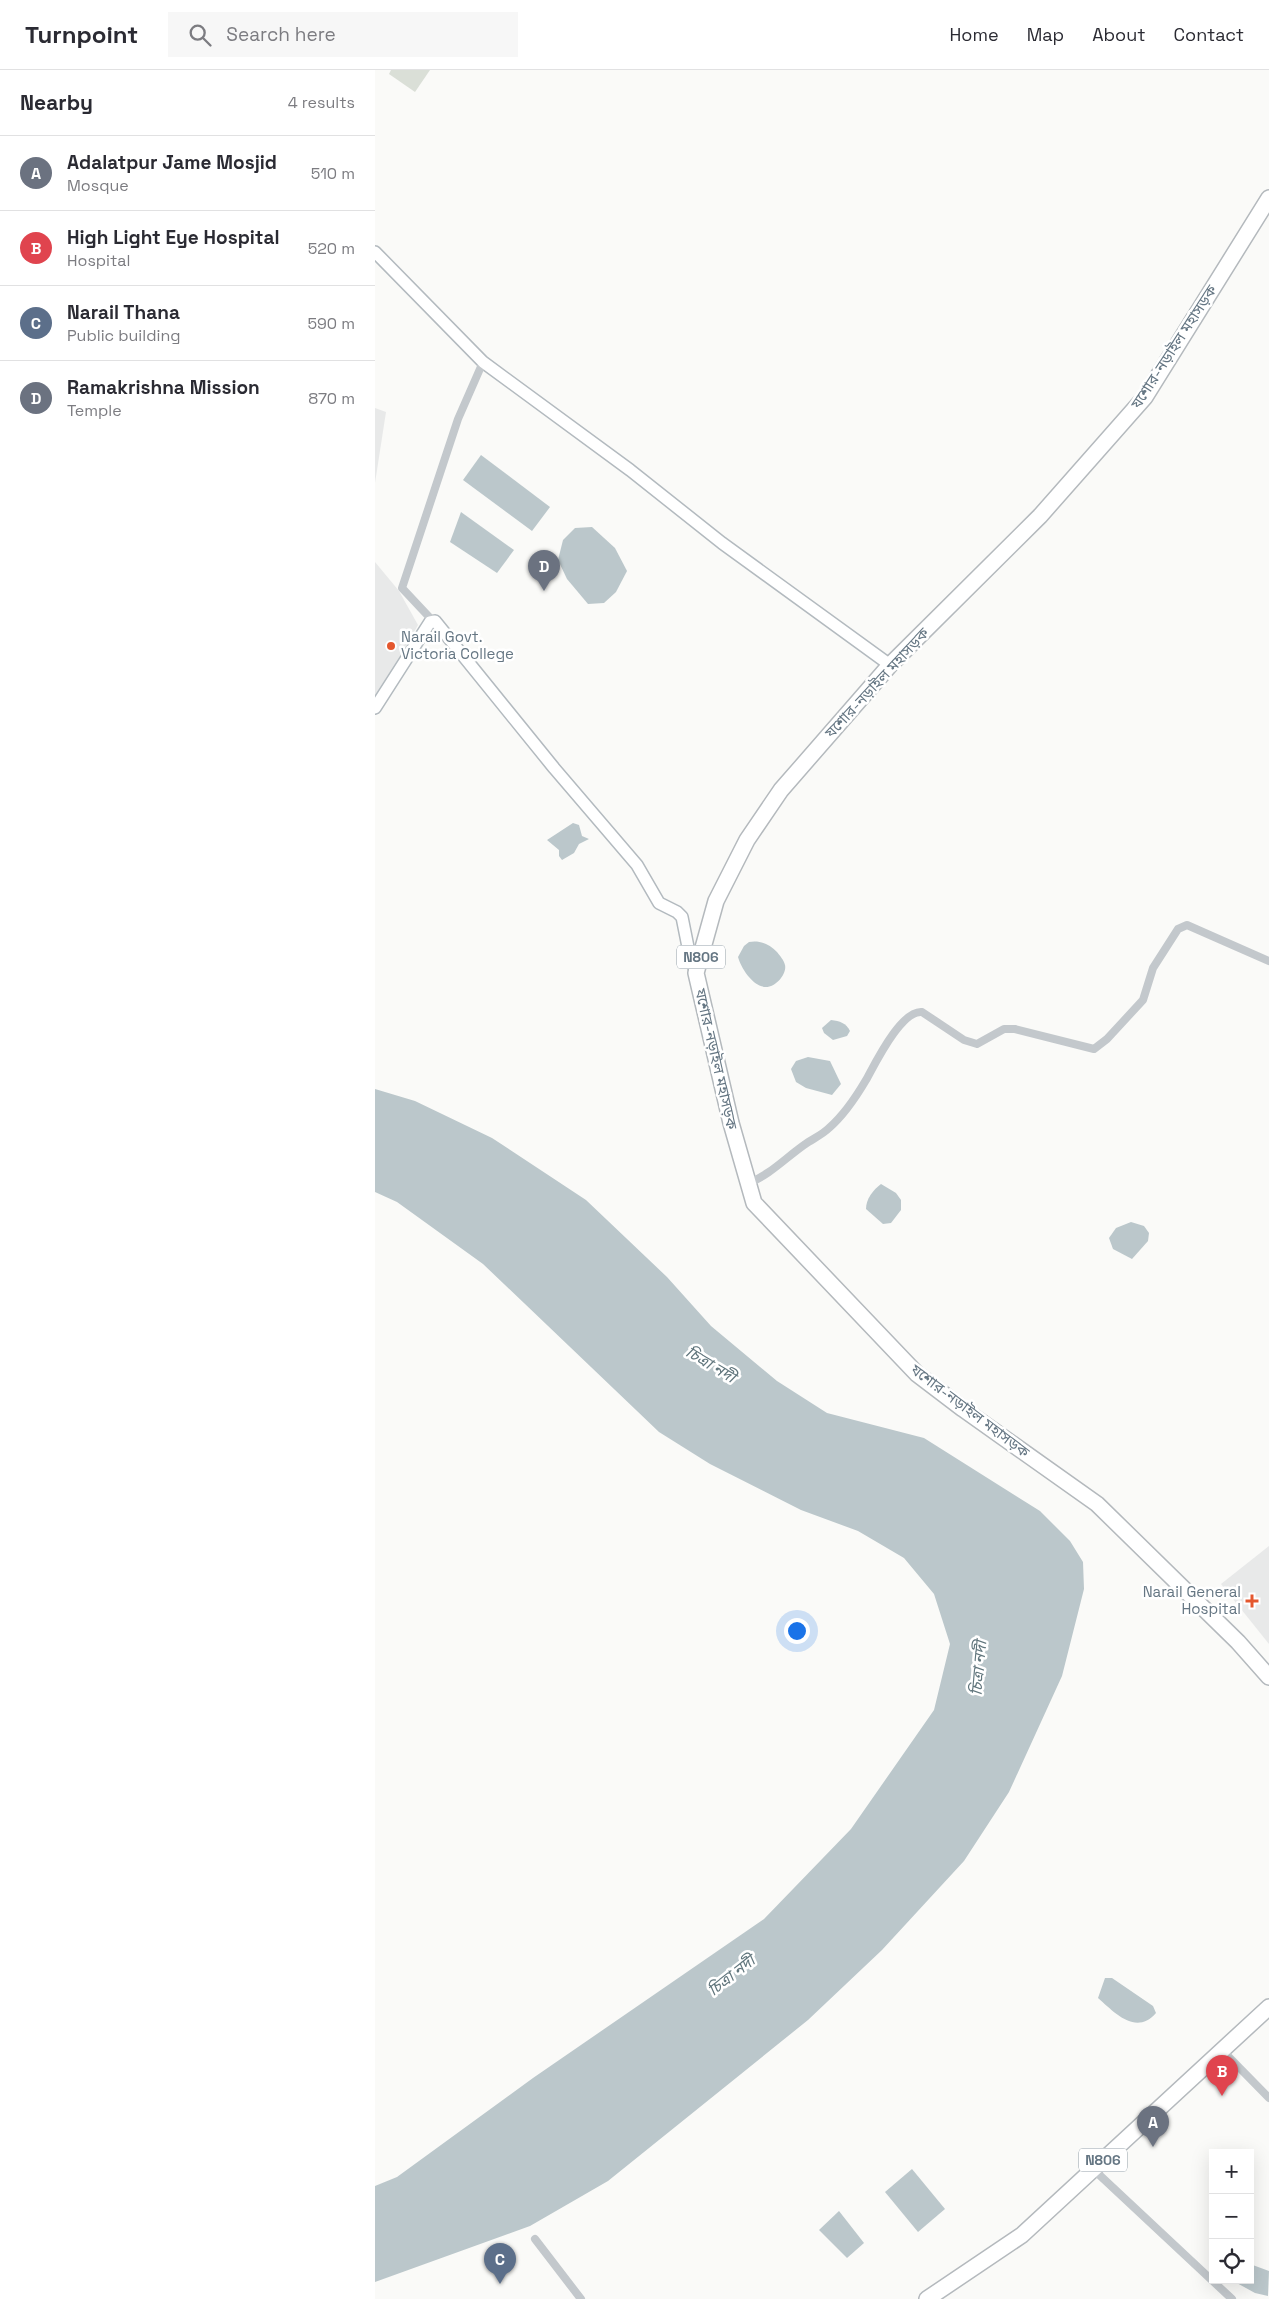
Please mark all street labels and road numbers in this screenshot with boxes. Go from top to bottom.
street label: যশোর-নড়াইল মহাসড়ক [1126,280,1221,413]
street label: যশোর-নড়াইল মহাসড়ক [820,623,933,743]
road number: N806 [677,946,725,969]
street label: যশোর-নড়াইল মহাসড়ক [691,986,742,1132]
street label: যশোর-নড়াইল মহাসড়ক [906,1359,1034,1462]
road number: N806 [1079,2148,1127,2172]

